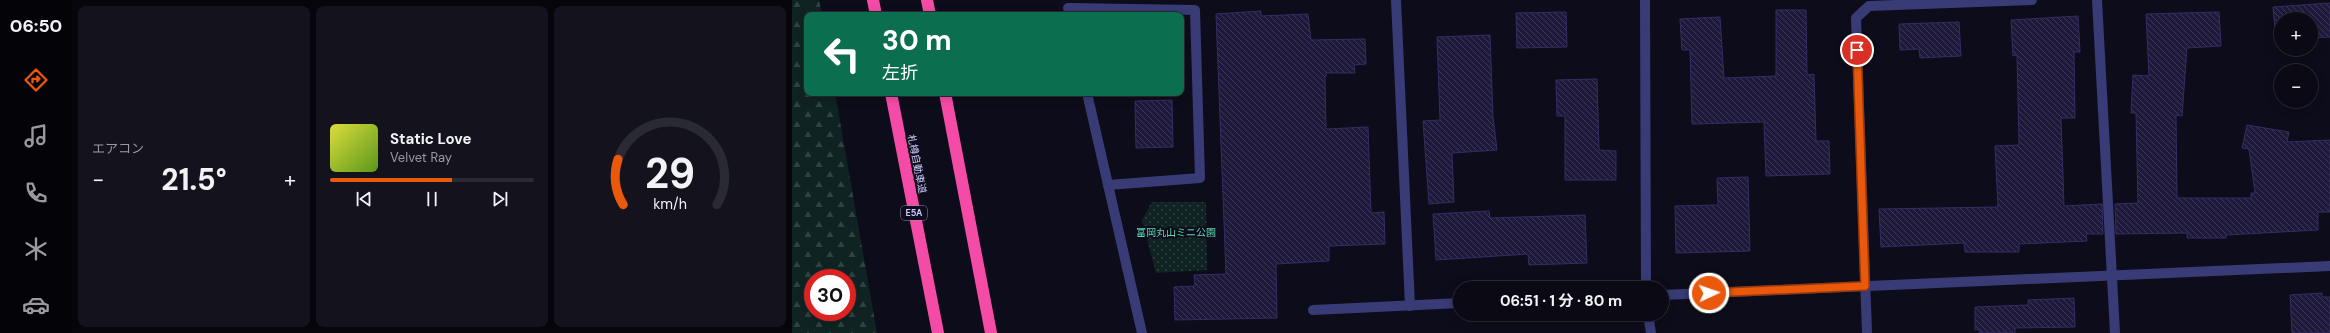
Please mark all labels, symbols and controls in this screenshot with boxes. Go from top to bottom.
map controls [2274,12,2318,108]
button: + [2274,12,2318,56]
text: 06:50 [10,14,62,38]
text: 30 m [882,22,952,59]
icon: left [816,28,868,80]
pin [1840,33,1874,67]
icon: arrive [1846,39,1868,61]
text: 左折 [882,61,918,85]
button: − [2274,64,2318,108]
icon: directions [22,66,50,94]
icon: music [22,122,50,150]
text: Static Love [390,129,471,149]
street label: 札樽自動車道 [905,133,929,195]
text: エアコン [92,140,144,157]
text: 29 [645,146,695,200]
text: Velvet Ray [390,149,452,166]
text: 21.5° [161,160,227,199]
text: − [92,165,104,194]
text: + [284,165,296,194]
icon: phone [22,179,50,207]
icon: previous [353,188,375,210]
icon: pause [421,188,443,210]
icon: next [489,188,511,210]
text: km/h [653,194,687,212]
road number: E5A [901,206,927,220]
park label: 富岡丸山ミニ公園 [1136,226,1216,239]
icon: climate [22,235,50,263]
speed limit sign: 30 [804,269,856,321]
position arrow [1688,272,1730,314]
icon: car [22,291,50,319]
text: 06:51 · 1 分 · 80 m [1500,291,1622,311]

